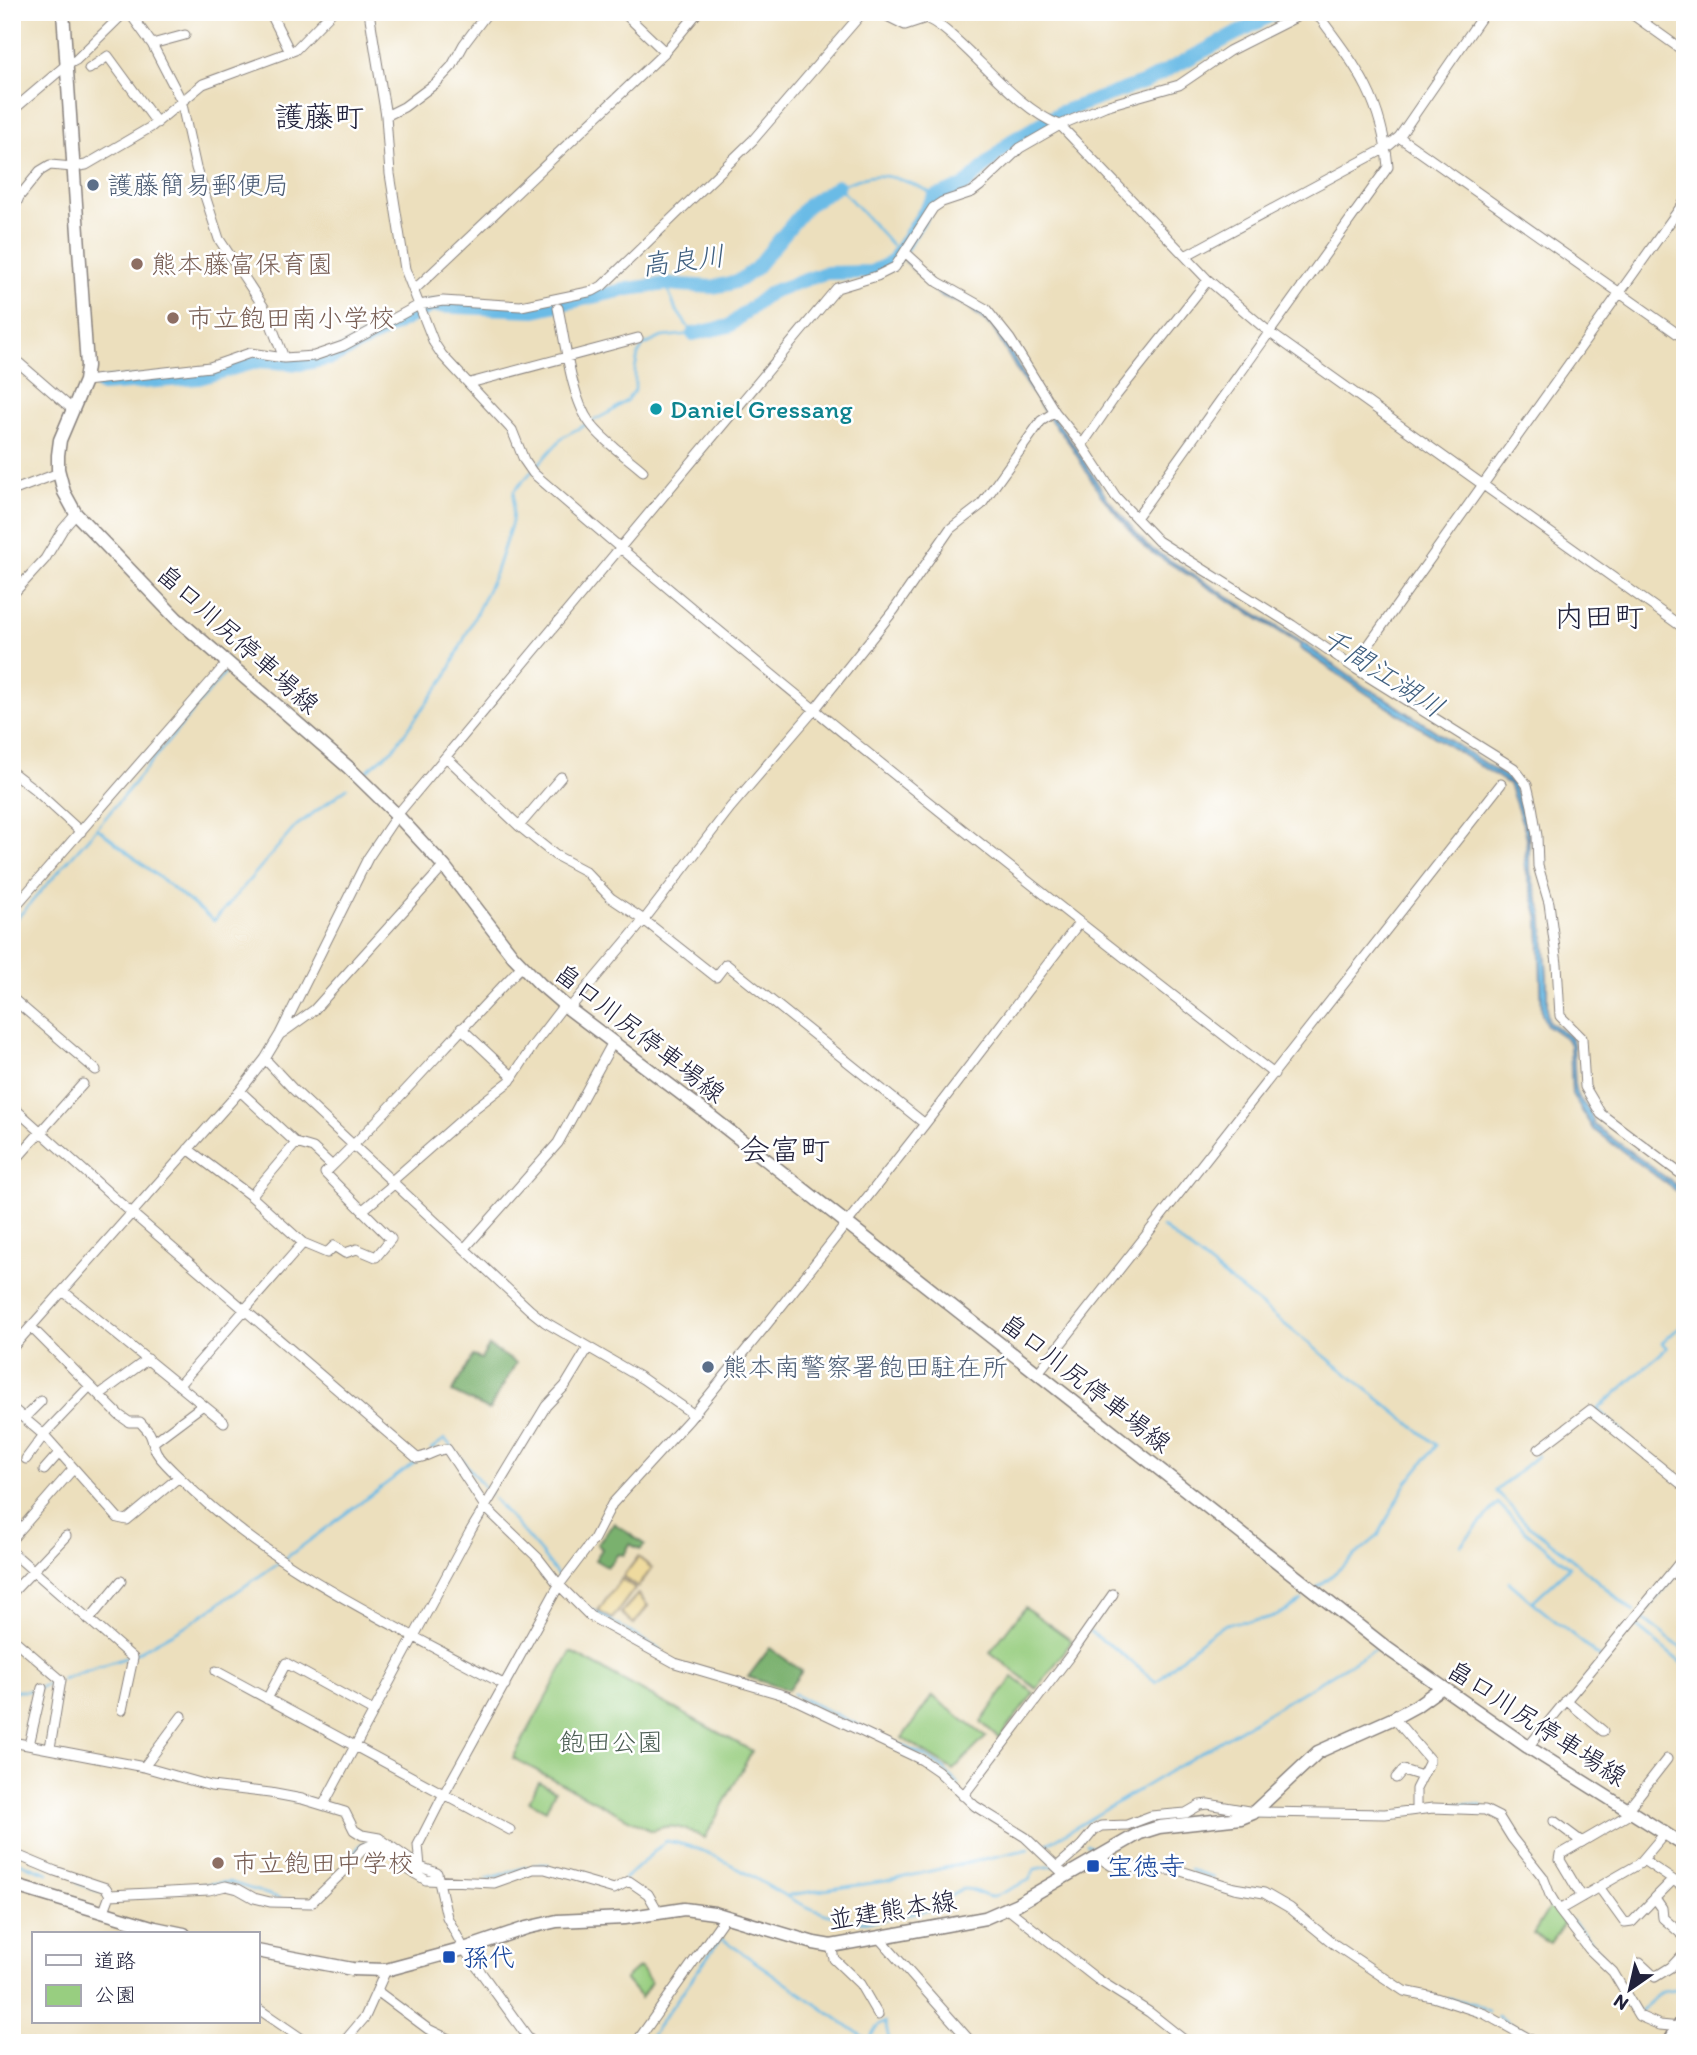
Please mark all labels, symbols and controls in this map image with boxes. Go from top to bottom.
district label: 護藤町 [274,98,364,135]
place label: 護藤簡易郵便局 [107,169,289,201]
marker: 護藤簡易郵便局 [85,177,101,193]
water label: 高良川 [639,238,727,282]
place label: 熊本藤富保育園 [151,248,333,280]
marker: 熊本藤富保育園 [129,256,145,272]
place label: 市立飽田南小学校 [187,302,395,334]
marker: 市立飽田南小学校 [165,310,181,326]
place label: Daniel Gressang [670,393,853,425]
marker: Daniel Gressang [648,401,664,417]
street label: 畠口川尻停車場線 [150,558,326,720]
district label: 内田町 [1554,598,1644,635]
water label: 千間江湖川 [1315,620,1451,724]
street label: 畠口川尻停車場線 [548,956,732,1110]
district label: 会富町 [740,1131,830,1168]
street label: 畠口川尻停車場線 [994,1306,1178,1460]
place label: 熊本南警察署飽田駐在所 [722,1351,1008,1383]
marker: 熊本南警察署飽田駐在所 [700,1359,716,1375]
street label: 畠口川尻停車場線 [1441,1653,1633,1793]
park label: 飽田公園 [559,1726,663,1758]
place label: 市立飽田中学校 [232,1847,414,1879]
place label: 宝徳寺 [1107,1850,1185,1882]
marker: 市立飽田中学校 [210,1855,226,1871]
marker: 宝徳寺 [1085,1858,1101,1874]
street label: 並建熊本線 [825,1884,959,1936]
legend [32,1932,259,2024]
place label: 孫代 [463,1941,515,1973]
text: 道路 [94,1948,136,1973]
marker: 孫代 [441,1949,457,1965]
north arrow [1596,1954,1666,2024]
text: 公園 [94,1982,136,2007]
text: N [1609,1990,1633,2016]

